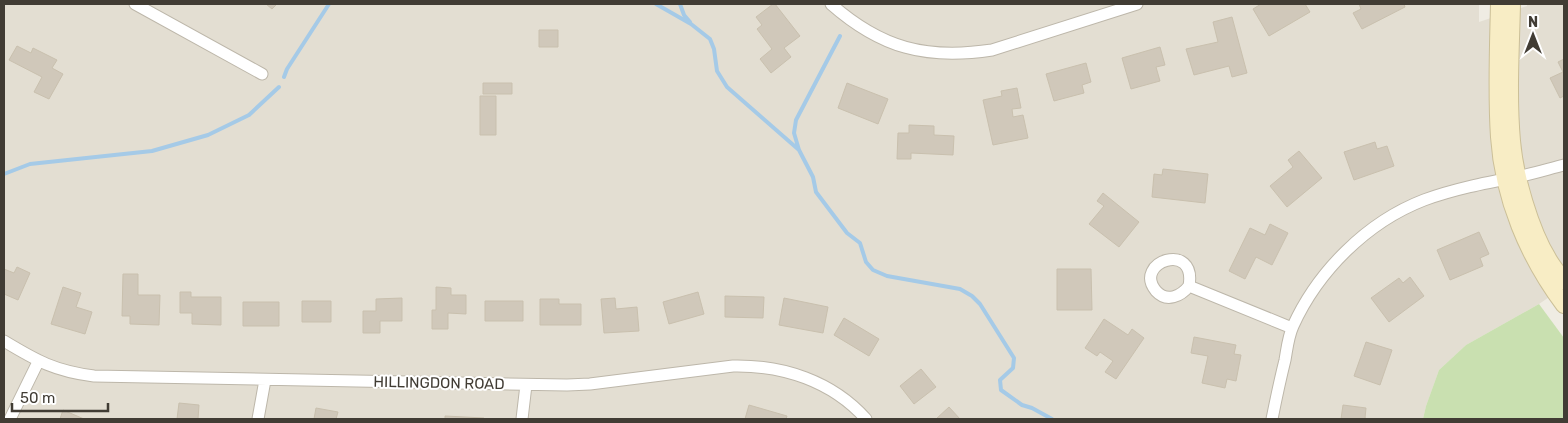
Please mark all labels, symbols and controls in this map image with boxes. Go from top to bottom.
north arrow [1508,10,1558,60]
text: N [1528,14,1538,31]
street label: HILLINGDON ROAD [373,373,505,393]
scale bar [12,380,109,412]
text: 50 m [20,389,55,407]

